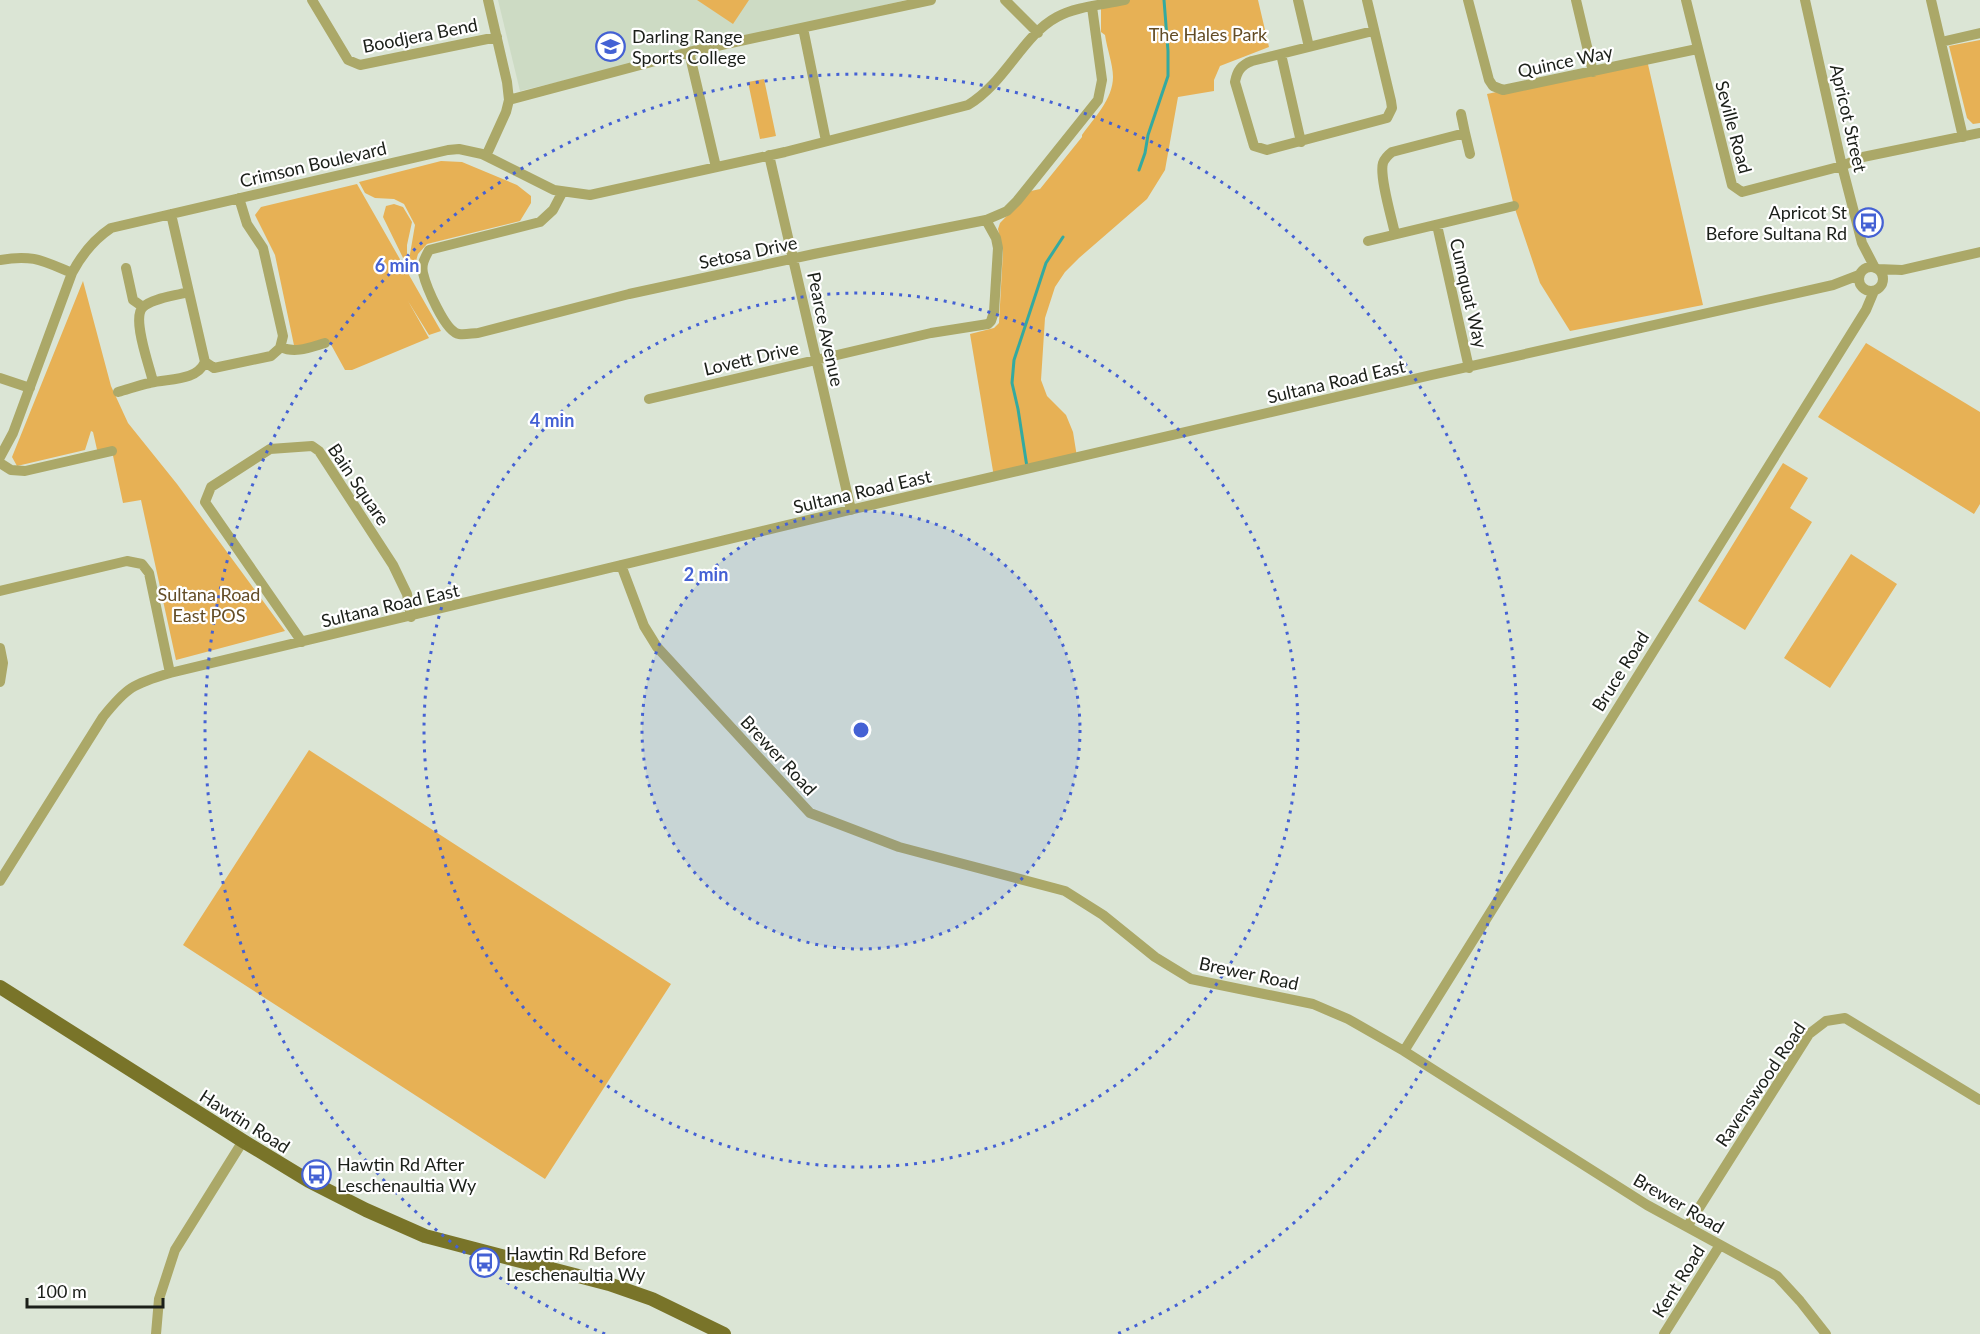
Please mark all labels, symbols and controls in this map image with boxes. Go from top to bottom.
street label: Boodjera Bend [361,13,479,57]
park label: The Hales Park [1149,23,1268,45]
place label: Darling Range Sports College [632,25,746,68]
school or university icon: Darling Range Sports College [595,30,627,62]
street label: Quince Way [1515,40,1615,82]
street label: Apricot Street [1826,62,1872,175]
street label: Seville Road [1711,78,1757,176]
street label: Crimson Boulevard [237,136,389,192]
place label: Apricot St Before Sultana Rd [1706,201,1848,244]
bus stop icon: Apricot St Before Sultana Rd [1852,206,1884,238]
street label: Setosa Drive [697,231,799,273]
street label: Cumquat Way [1446,236,1492,351]
text: 6 min [375,254,419,276]
street label: Pearce Avenue [803,270,849,388]
street label: Lovett Drive [701,336,801,380]
street label: Sultana Road East [1265,354,1408,408]
text: 4 min [530,409,574,431]
street label: Bain Square [324,439,394,529]
street label: Sultana Road East [791,464,934,518]
text: 2 min [684,563,728,585]
street label: Sultana Road East [319,578,462,632]
park label: Sultana Road East POS [158,583,260,626]
street label: Bruce Road [1587,627,1653,715]
street label: Brewer Road [736,710,822,800]
centre of rings [851,720,871,740]
street label: Brewer Road [1197,952,1301,994]
street label: Ravenswood Road [1710,1018,1810,1150]
street label: Hawtin Road [196,1085,294,1157]
place label: Hawtin Rd After Leschenaultia Wy [337,1153,477,1196]
bus stop icon: Hawtin Rd After Leschenaultia Wy [300,1158,332,1190]
street label: Brewer Road [1630,1168,1728,1238]
street label: Kent Road [1647,1241,1709,1321]
place label: Hawtin Rd Before Leschenaultia Wy [506,1242,647,1285]
bus stop icon: Hawtin Rd Before Leschenaultia Wy [469,1247,501,1279]
scale bar [27,1271,164,1309]
text: 100 m [36,1280,87,1302]

